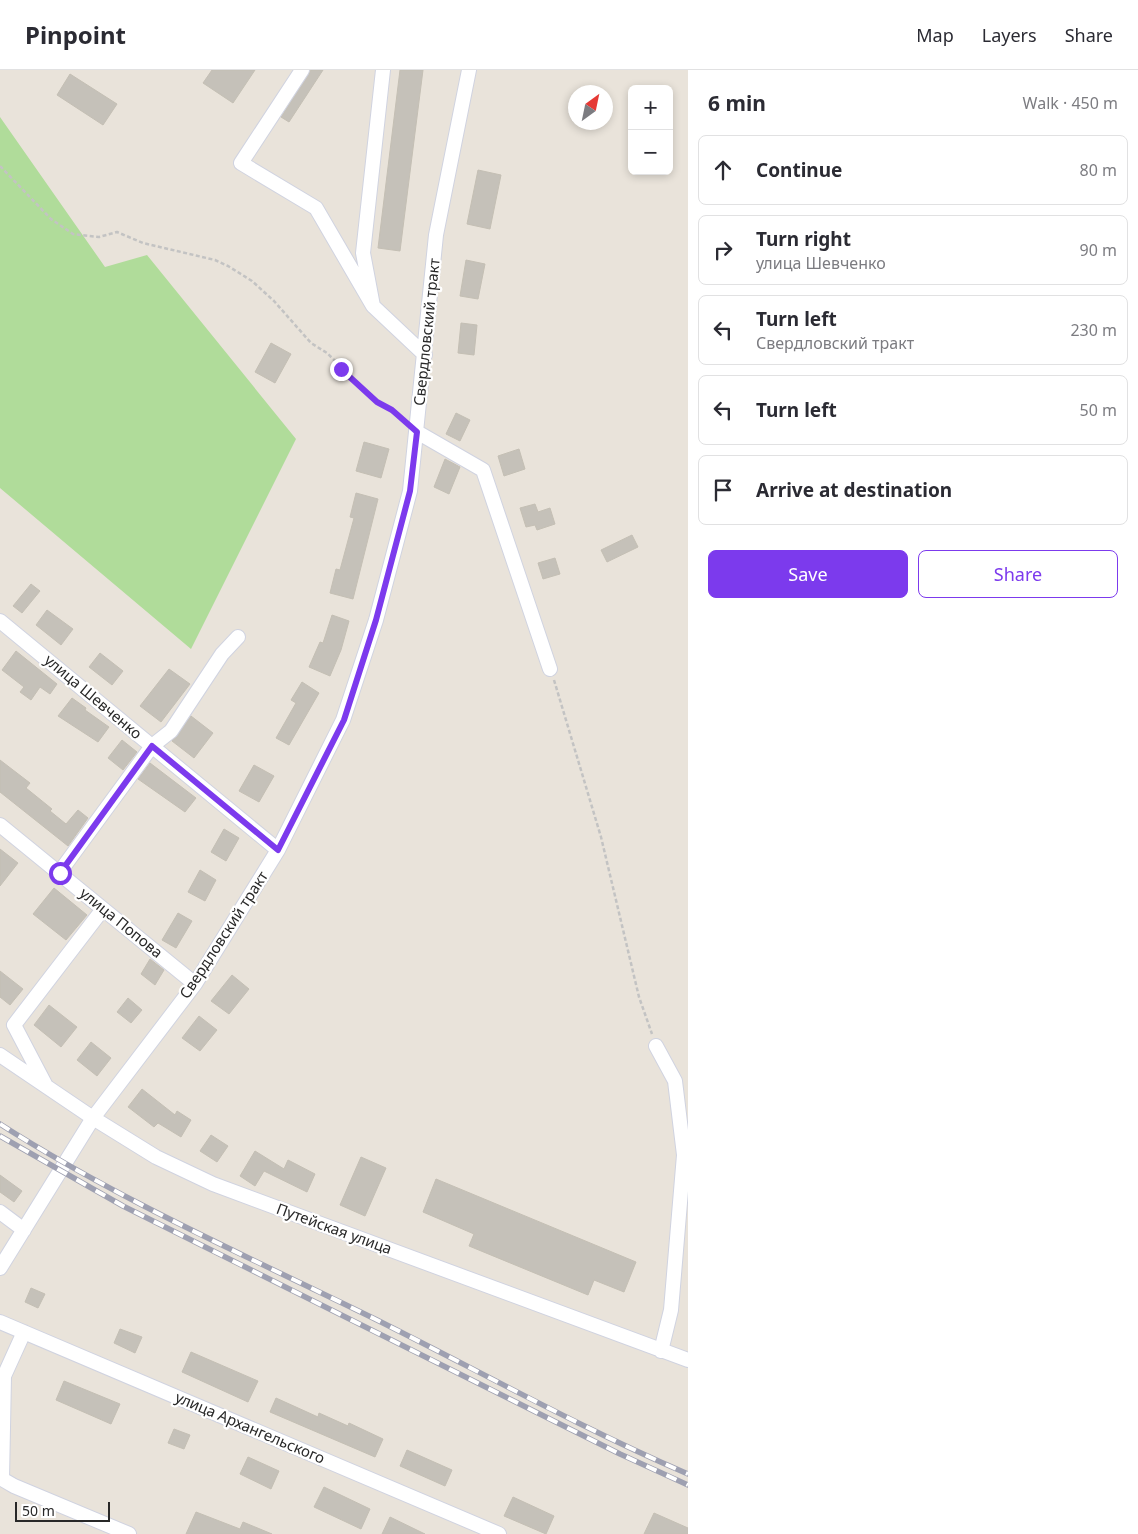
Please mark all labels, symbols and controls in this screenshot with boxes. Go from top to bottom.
text: Pinpoint [25,18,126,51]
text: Map [916,23,954,47]
text: Layers [982,23,1037,47]
text: Share [1065,23,1113,47]
north arrow [568,85,613,130]
map controls [628,85,673,175]
button: + [628,85,673,130]
text: 6 min [708,89,766,117]
text: Walk · 450 m [1023,92,1118,114]
button: − [628,130,673,175]
icon: ahead [709,156,737,184]
text: Continue [756,157,842,183]
text: 80 m [1080,159,1117,181]
text: Turn right [756,226,851,252]
icon: right [709,236,737,264]
text: 90 m [1080,239,1117,261]
text: улица Шевченко [756,252,886,274]
street label: Свердловский тракт [408,257,444,407]
text: Turn left [756,306,837,332]
icon: left [709,316,737,344]
text: 230 m [1070,319,1117,341]
text: Свердловский тракт [756,332,914,354]
route end [330,358,353,381]
icon: left [709,396,737,424]
text: Turn left [756,397,837,423]
text: 50 m [1080,399,1117,421]
icon: arrive [709,476,737,504]
text: Arrive at destination [756,477,952,503]
button: Save [708,550,908,598]
button: Share [918,550,1118,598]
street label: улица Шевченко [41,650,147,743]
route start [49,862,72,885]
street label: Свердловский тракт [174,867,272,1002]
street label: улица Попова [76,883,167,962]
street label: Путейская улица [274,1198,395,1258]
street label: улица Архангельского [173,1386,328,1468]
scale bar [15,1499,110,1522]
text: 50 m [22,1501,55,1520]

